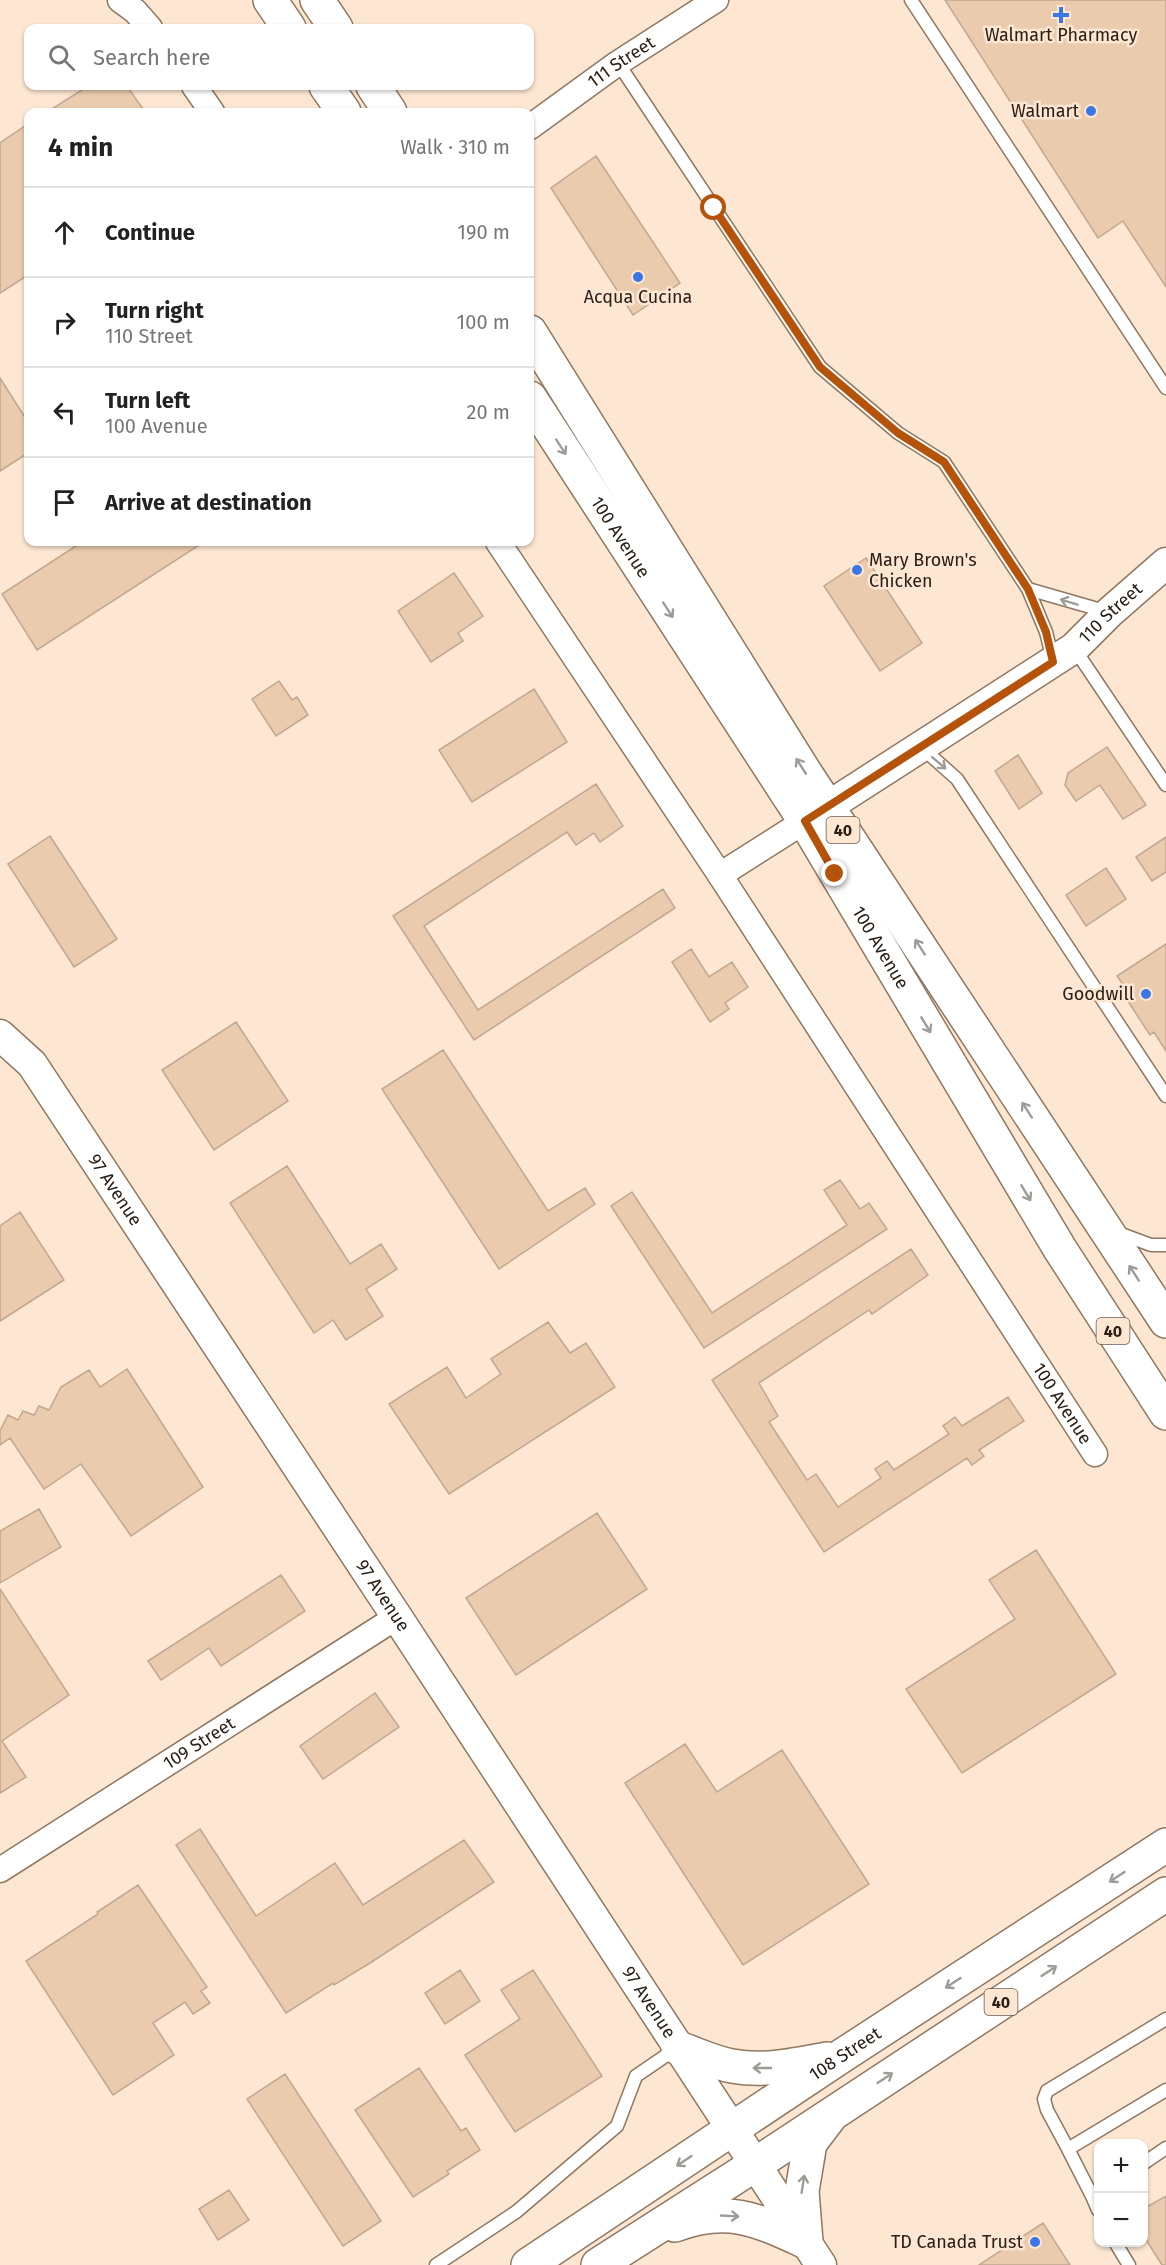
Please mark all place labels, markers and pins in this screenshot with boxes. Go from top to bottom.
marker: Walmart Pharmacy [1054,8,1068,22]
place label: Walmart Pharmacy [985,24,1137,46]
place label: Walmart [1011,100,1079,122]
marker: Walmart [1084,104,1098,118]
marker: Acqua Cucina [631,270,645,284]
place label: Acqua Cucina [584,286,692,308]
place label: Mary Brown's Chicken [869,549,977,592]
marker: Mary Brown's Chicken [850,563,864,577]
place label: Goodwill [1062,983,1134,1005]
marker: Goodwill [1139,987,1153,1001]
place label: TD Canada Trust [891,2231,1023,2253]
marker: TD Canada Trust [1028,2235,1042,2249]

